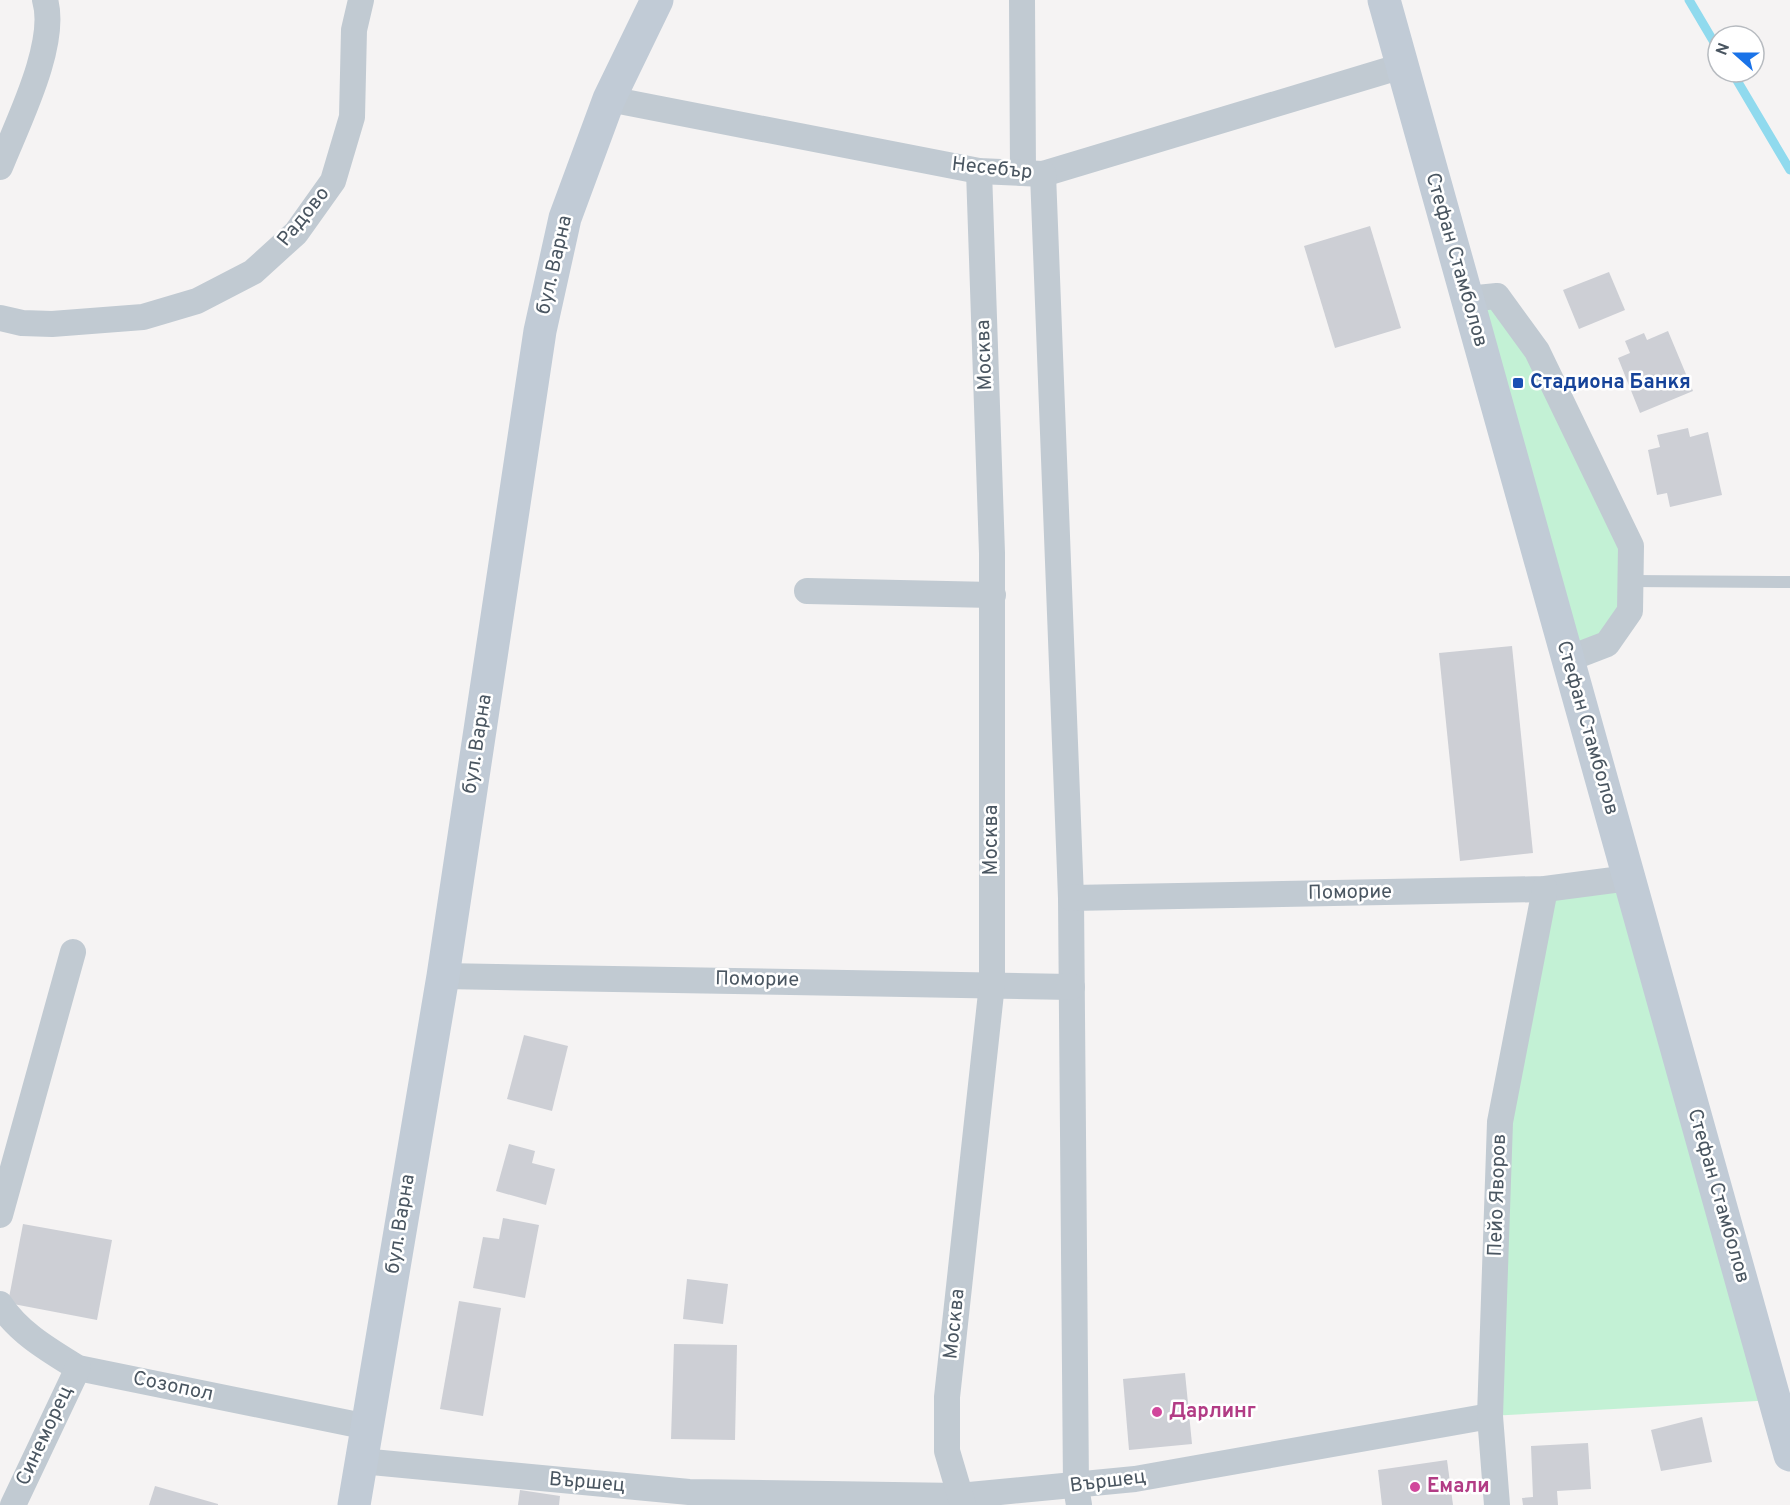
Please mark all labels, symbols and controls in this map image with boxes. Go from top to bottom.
north arrow [1706,24,1766,84]
text: N [1712,40,1735,58]
street label: Несебър [950,152,1034,186]
street label: Стефан Стамболов [1419,170,1493,350]
street label: Радово [272,182,336,252]
street label: бул. Варна [531,213,579,317]
street label: Москва [971,319,999,391]
place label: Стадиона Банкя [1530,370,1691,396]
marker: Стадиона Банкя [1511,376,1525,390]
street label: Стефан Стамболов [1550,638,1624,818]
street label: бул. Варна [457,692,499,796]
street label: Москва [979,805,1005,875]
street label: Поморие [1308,879,1392,907]
street label: Поморие [715,966,799,994]
street label: Стефан Стамболов [1681,1106,1755,1286]
street label: Пейо Яворов [1483,1133,1513,1257]
street label: бул. Варна [380,1172,422,1276]
street label: Москва [938,1287,972,1361]
street label: Созопол [130,1366,216,1408]
street label: Синеморец [11,1382,79,1490]
place label: Дарлинг [1169,1399,1256,1425]
marker: Дарлинг [1150,1405,1164,1419]
street label: Вършец [1068,1464,1148,1500]
street label: Вършец [548,1467,626,1499]
place label: Емали [1427,1474,1490,1500]
marker: Емали [1408,1480,1422,1494]

